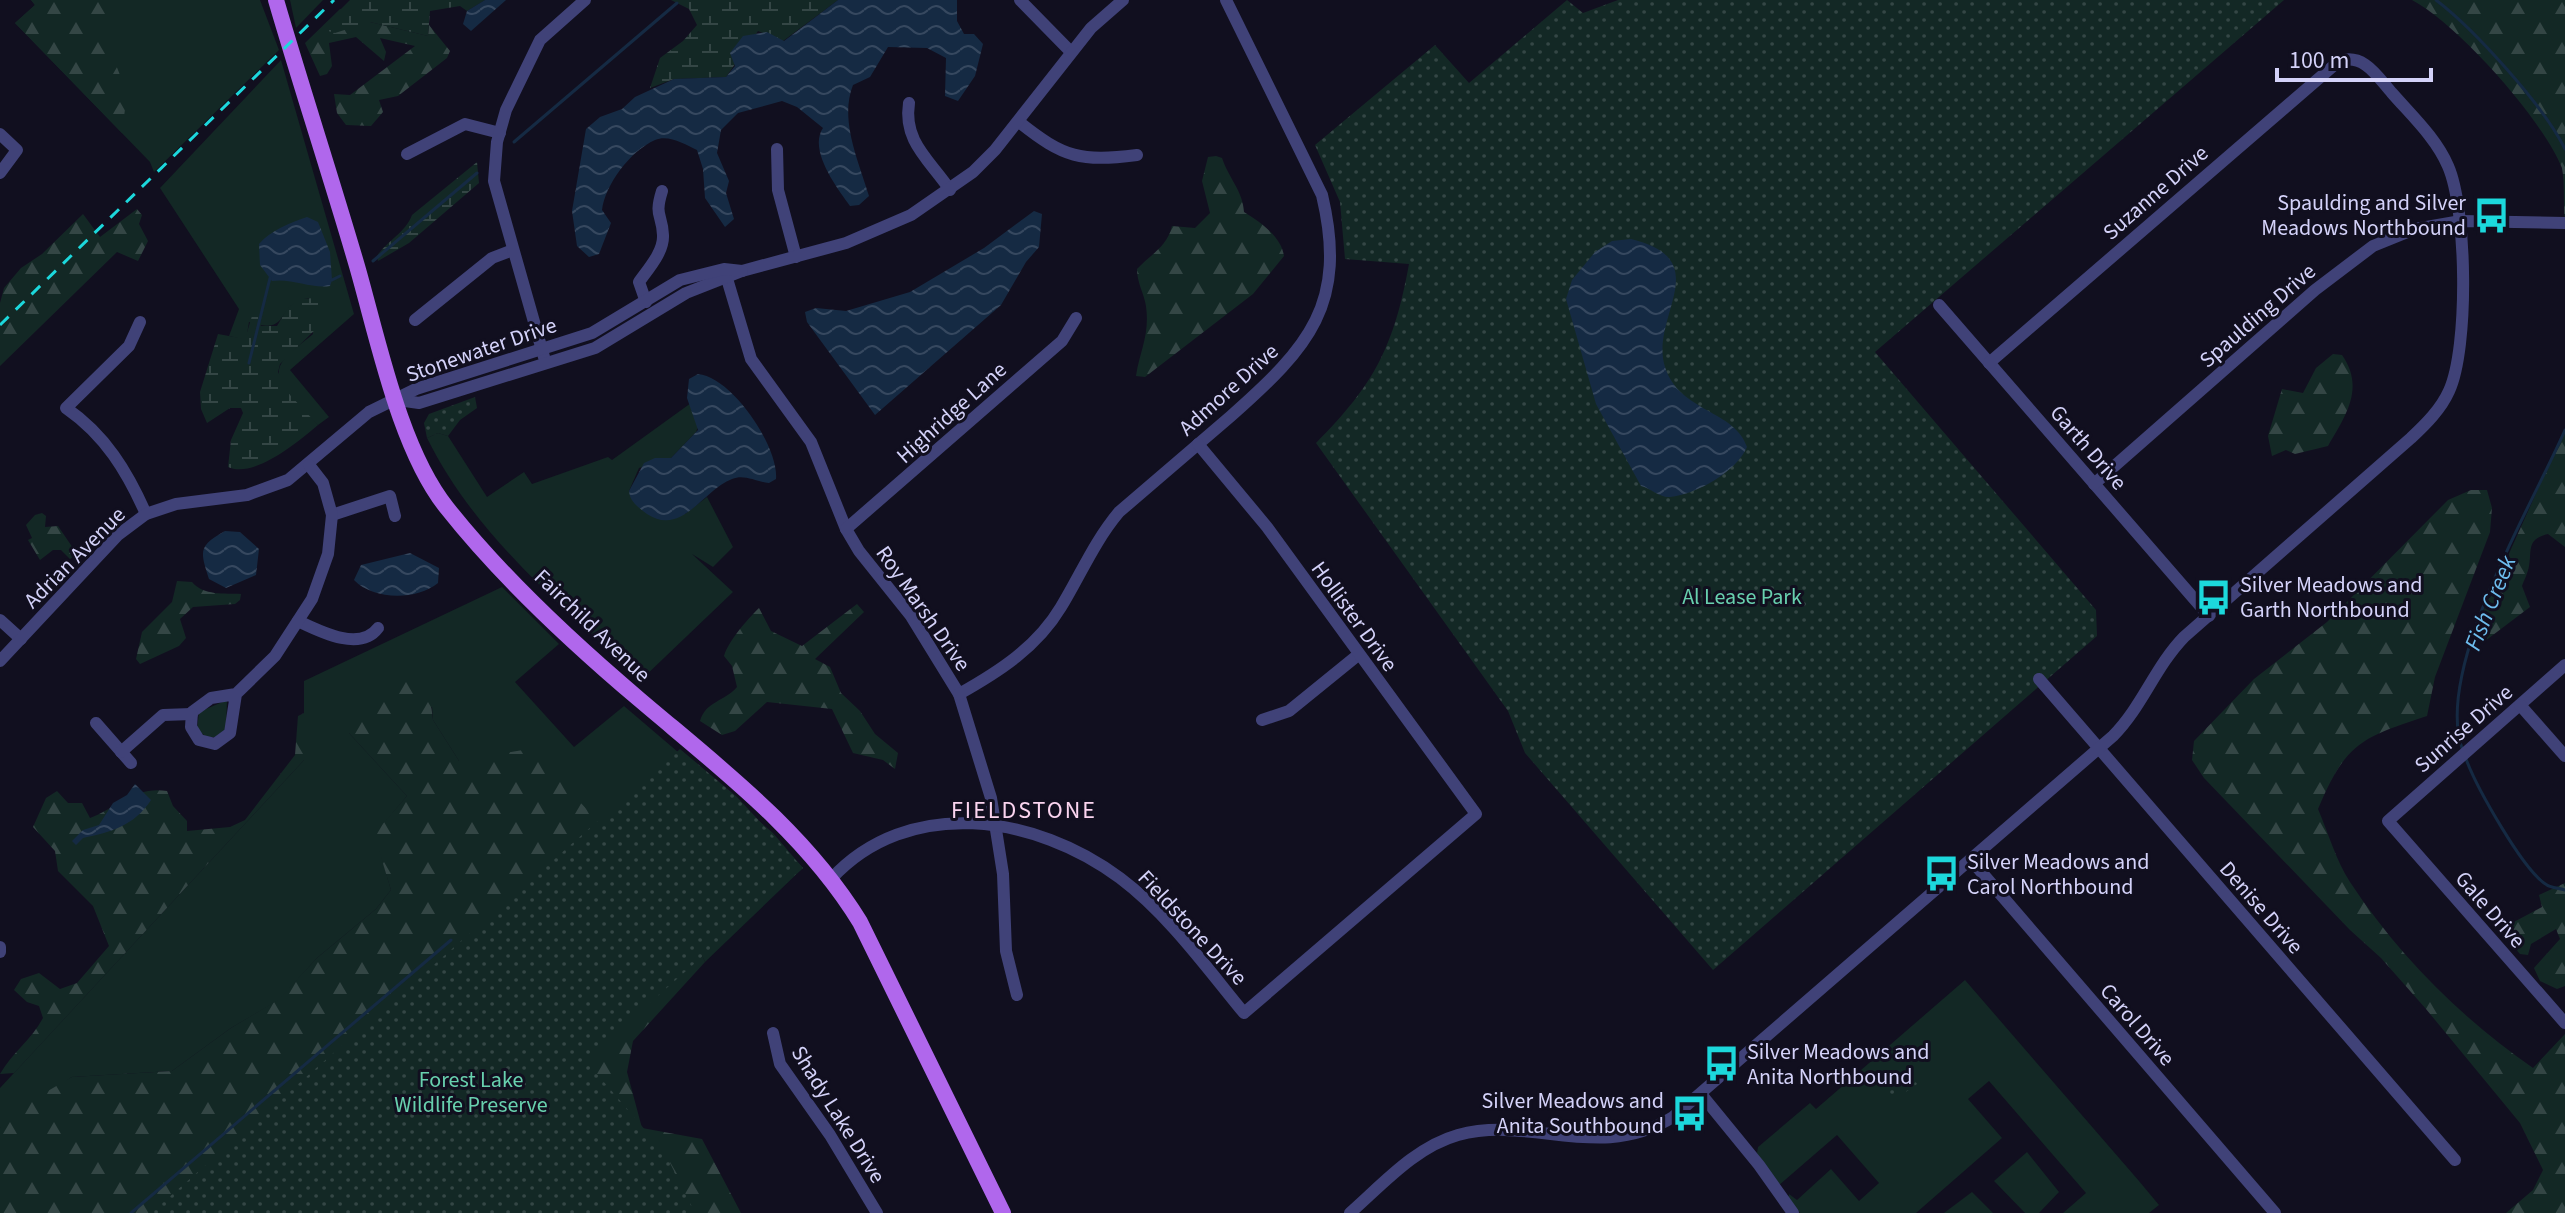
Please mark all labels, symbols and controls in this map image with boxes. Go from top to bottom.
scale bar [2277,32,2431,82]
text: 100 m [2289,43,2349,78]
street label: Suzanne Drive [2096,138,2216,248]
place label: Spaulding and Silver Meadows Northbound [2261,187,2466,244]
bus stop icon: Spaulding and Silver Meadows Northbound [2473,196,2511,234]
street label: Spaulding Drive [2192,256,2323,375]
street label: Stonewater Drive [402,309,561,391]
street label: Admore Drive [1172,336,1286,443]
street label: Highridge Lane [889,354,1014,471]
street label: Garth Drive [2042,398,2134,497]
street label: Adrian Avenue [17,499,133,616]
street label: Roy Marsh Drive [868,539,978,678]
water label: Fish Creek [2456,550,2526,656]
street label: Hollister Drive [1303,555,1405,678]
street label: Fairchild Avenue [527,562,658,690]
place label: Silver Meadows and Garth Northbound [2240,569,2422,626]
bus stop icon: Silver Meadows and Garth Northbound [2195,578,2233,616]
park label: Al Lease Park [1682,581,1802,613]
street label: Sunrise Drive [2407,677,2520,781]
district label: FIELDSTONE [951,793,1097,828]
place label: Silver Meadows and Carol Northbound [1967,846,2149,903]
street label: Denise Drive [2212,854,2311,961]
bus stop icon: Silver Meadows and Carol Northbound [1922,855,1960,893]
street label: Fieldstone Drive [1130,863,1254,993]
street label: Gale Drive [2448,864,2533,955]
street label: Carol Drive [2092,976,2182,1073]
place label: Silver Meadows and Anita Northbound [1747,1036,1929,1093]
street label: Shady Lake Drive [783,1039,893,1190]
bus stop icon: Silver Meadows and Anita Northbound [1702,1045,1740,1083]
park label: Forest Lake Wildlife Preserve [394,1064,548,1121]
place label: Silver Meadows and Anita Southbound [1482,1085,1664,1142]
bus stop icon: Silver Meadows and Anita Southbound [1671,1094,1709,1132]

